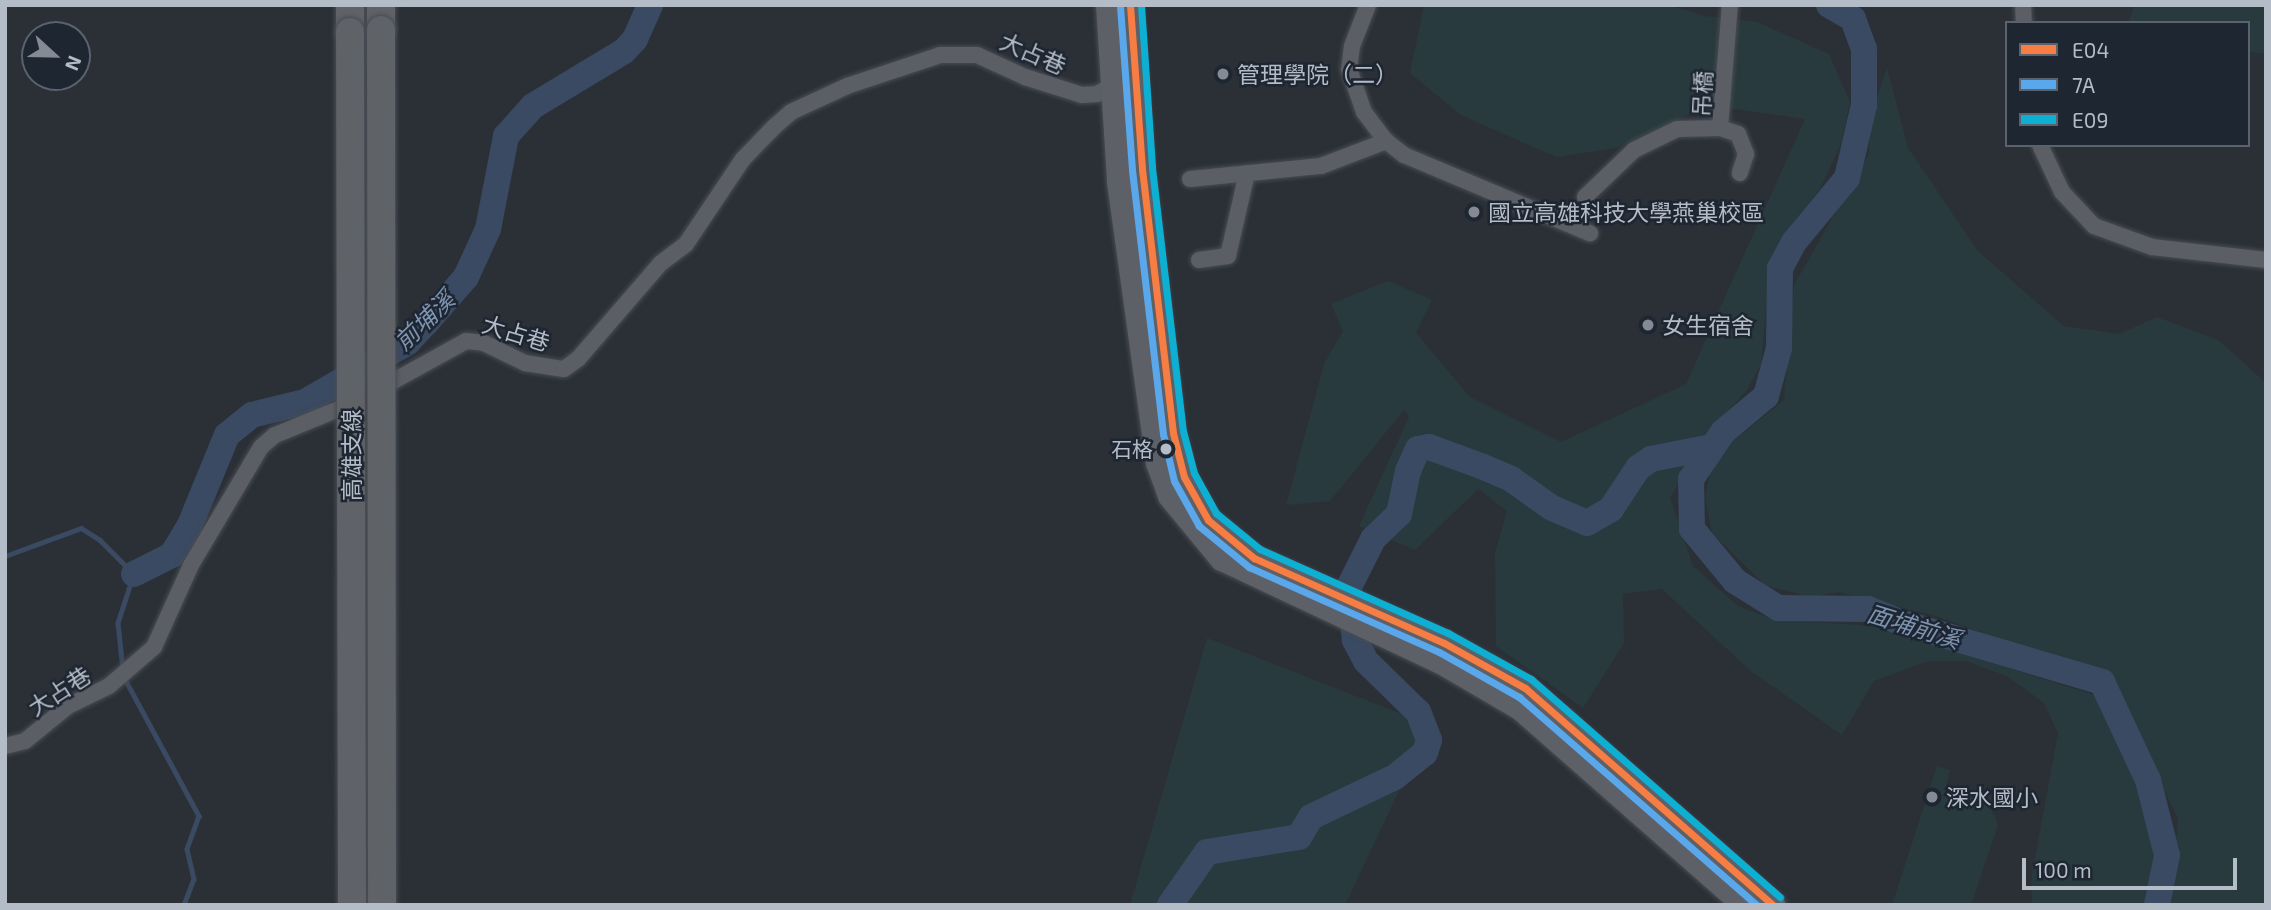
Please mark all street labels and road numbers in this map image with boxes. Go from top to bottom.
street label: 大占巷 [996,27,1070,79]
street label: 吊橋 [1687,70,1717,118]
street label: 大占巷 [479,310,553,356]
street label: 高雄支線 [337,409,365,501]
street label: 大占巷 [23,661,95,721]

